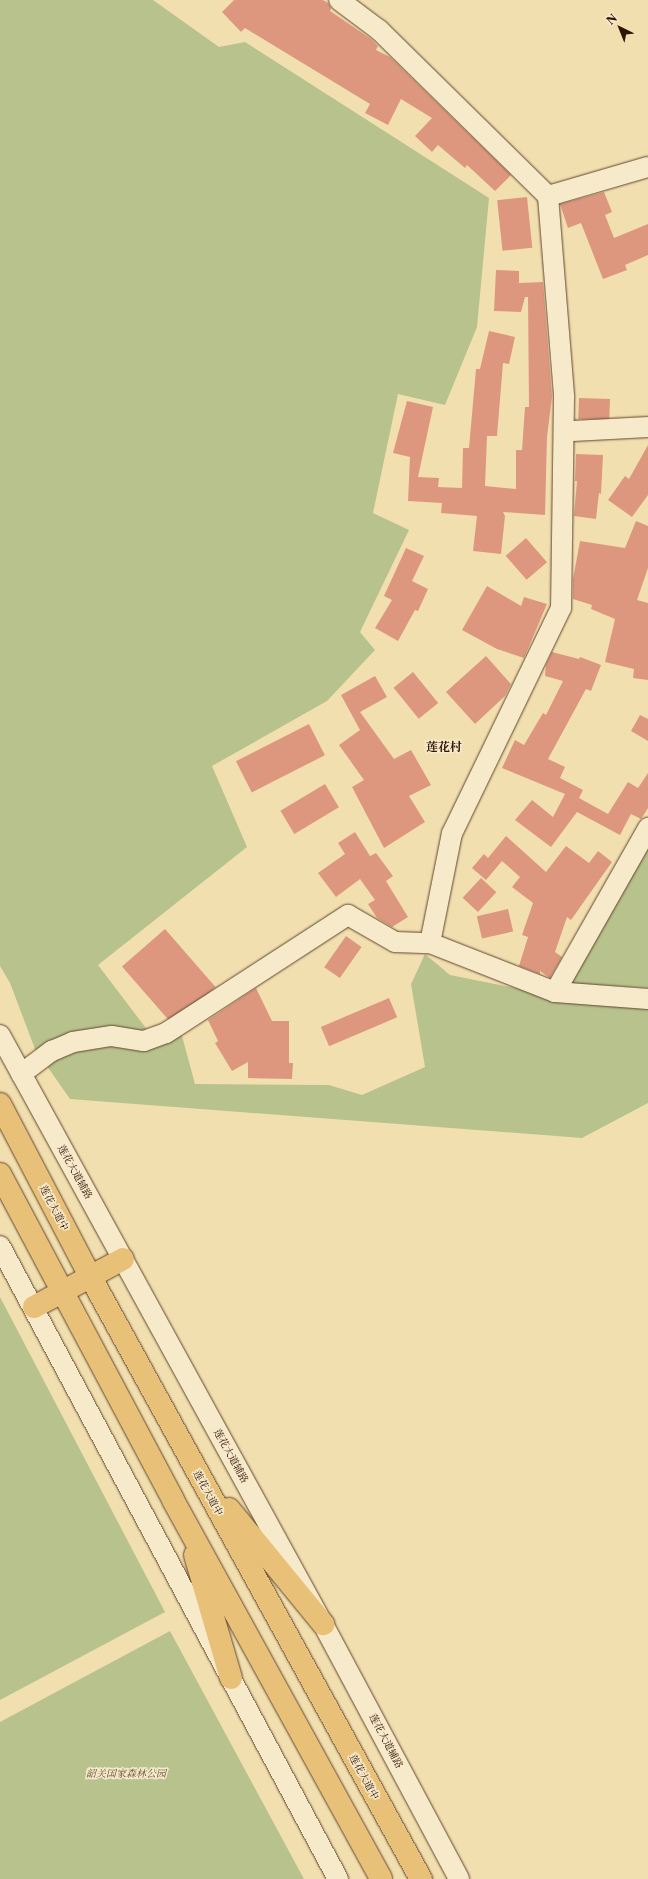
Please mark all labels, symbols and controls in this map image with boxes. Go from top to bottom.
north arrow [600,8,640,48]
text: N [604,11,620,28]
district label: 莲花村 [426,740,462,754]
street label: 莲花大道辅路 [55,1143,95,1201]
street label: 莲花大道中 [37,1183,71,1233]
street label: 莲花大道辅路 [211,1427,251,1485]
street label: 莲花大道中 [191,1468,225,1518]
street label: 莲花大道辅路 [367,1712,405,1770]
street label: 莲花大道中 [347,1752,381,1802]
park label: 韶关国家森林公园 [86,1768,166,1780]

